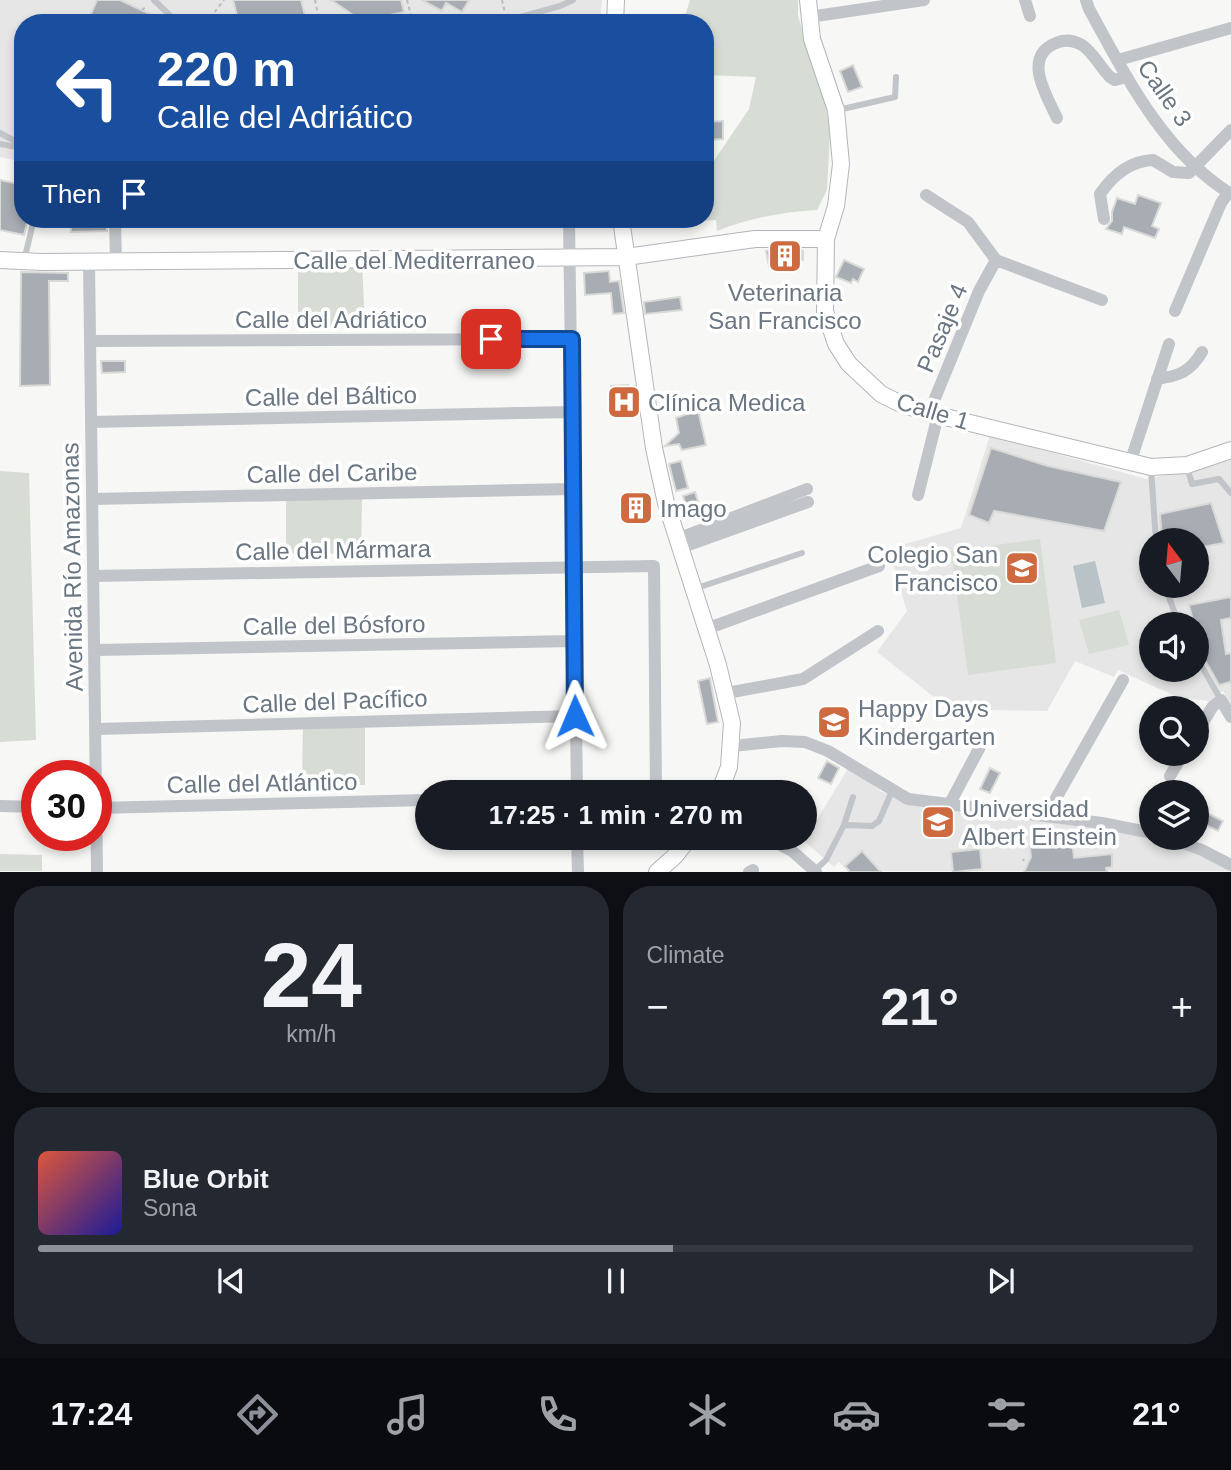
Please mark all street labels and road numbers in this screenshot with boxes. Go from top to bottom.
street label: Calle 3 [1133,55,1197,131]
street label: Calle del Mediterraneo [293,247,535,274]
street label: Pasaje 4 [911,280,973,376]
street label: Calle del Adriático [235,306,427,333]
street label: Calle del Báltico [245,381,417,411]
street label: Calle 1 [893,387,973,435]
street label: Avenida Río Amazonas [56,442,88,692]
street label: Calle del Caribe [246,458,418,488]
street label: Calle del Mármara [235,535,432,565]
street label: Calle del Bósforo [242,610,426,640]
street label: Calle del Pacífico [242,684,428,718]
street label: Calle del Atlántico [166,768,358,798]

